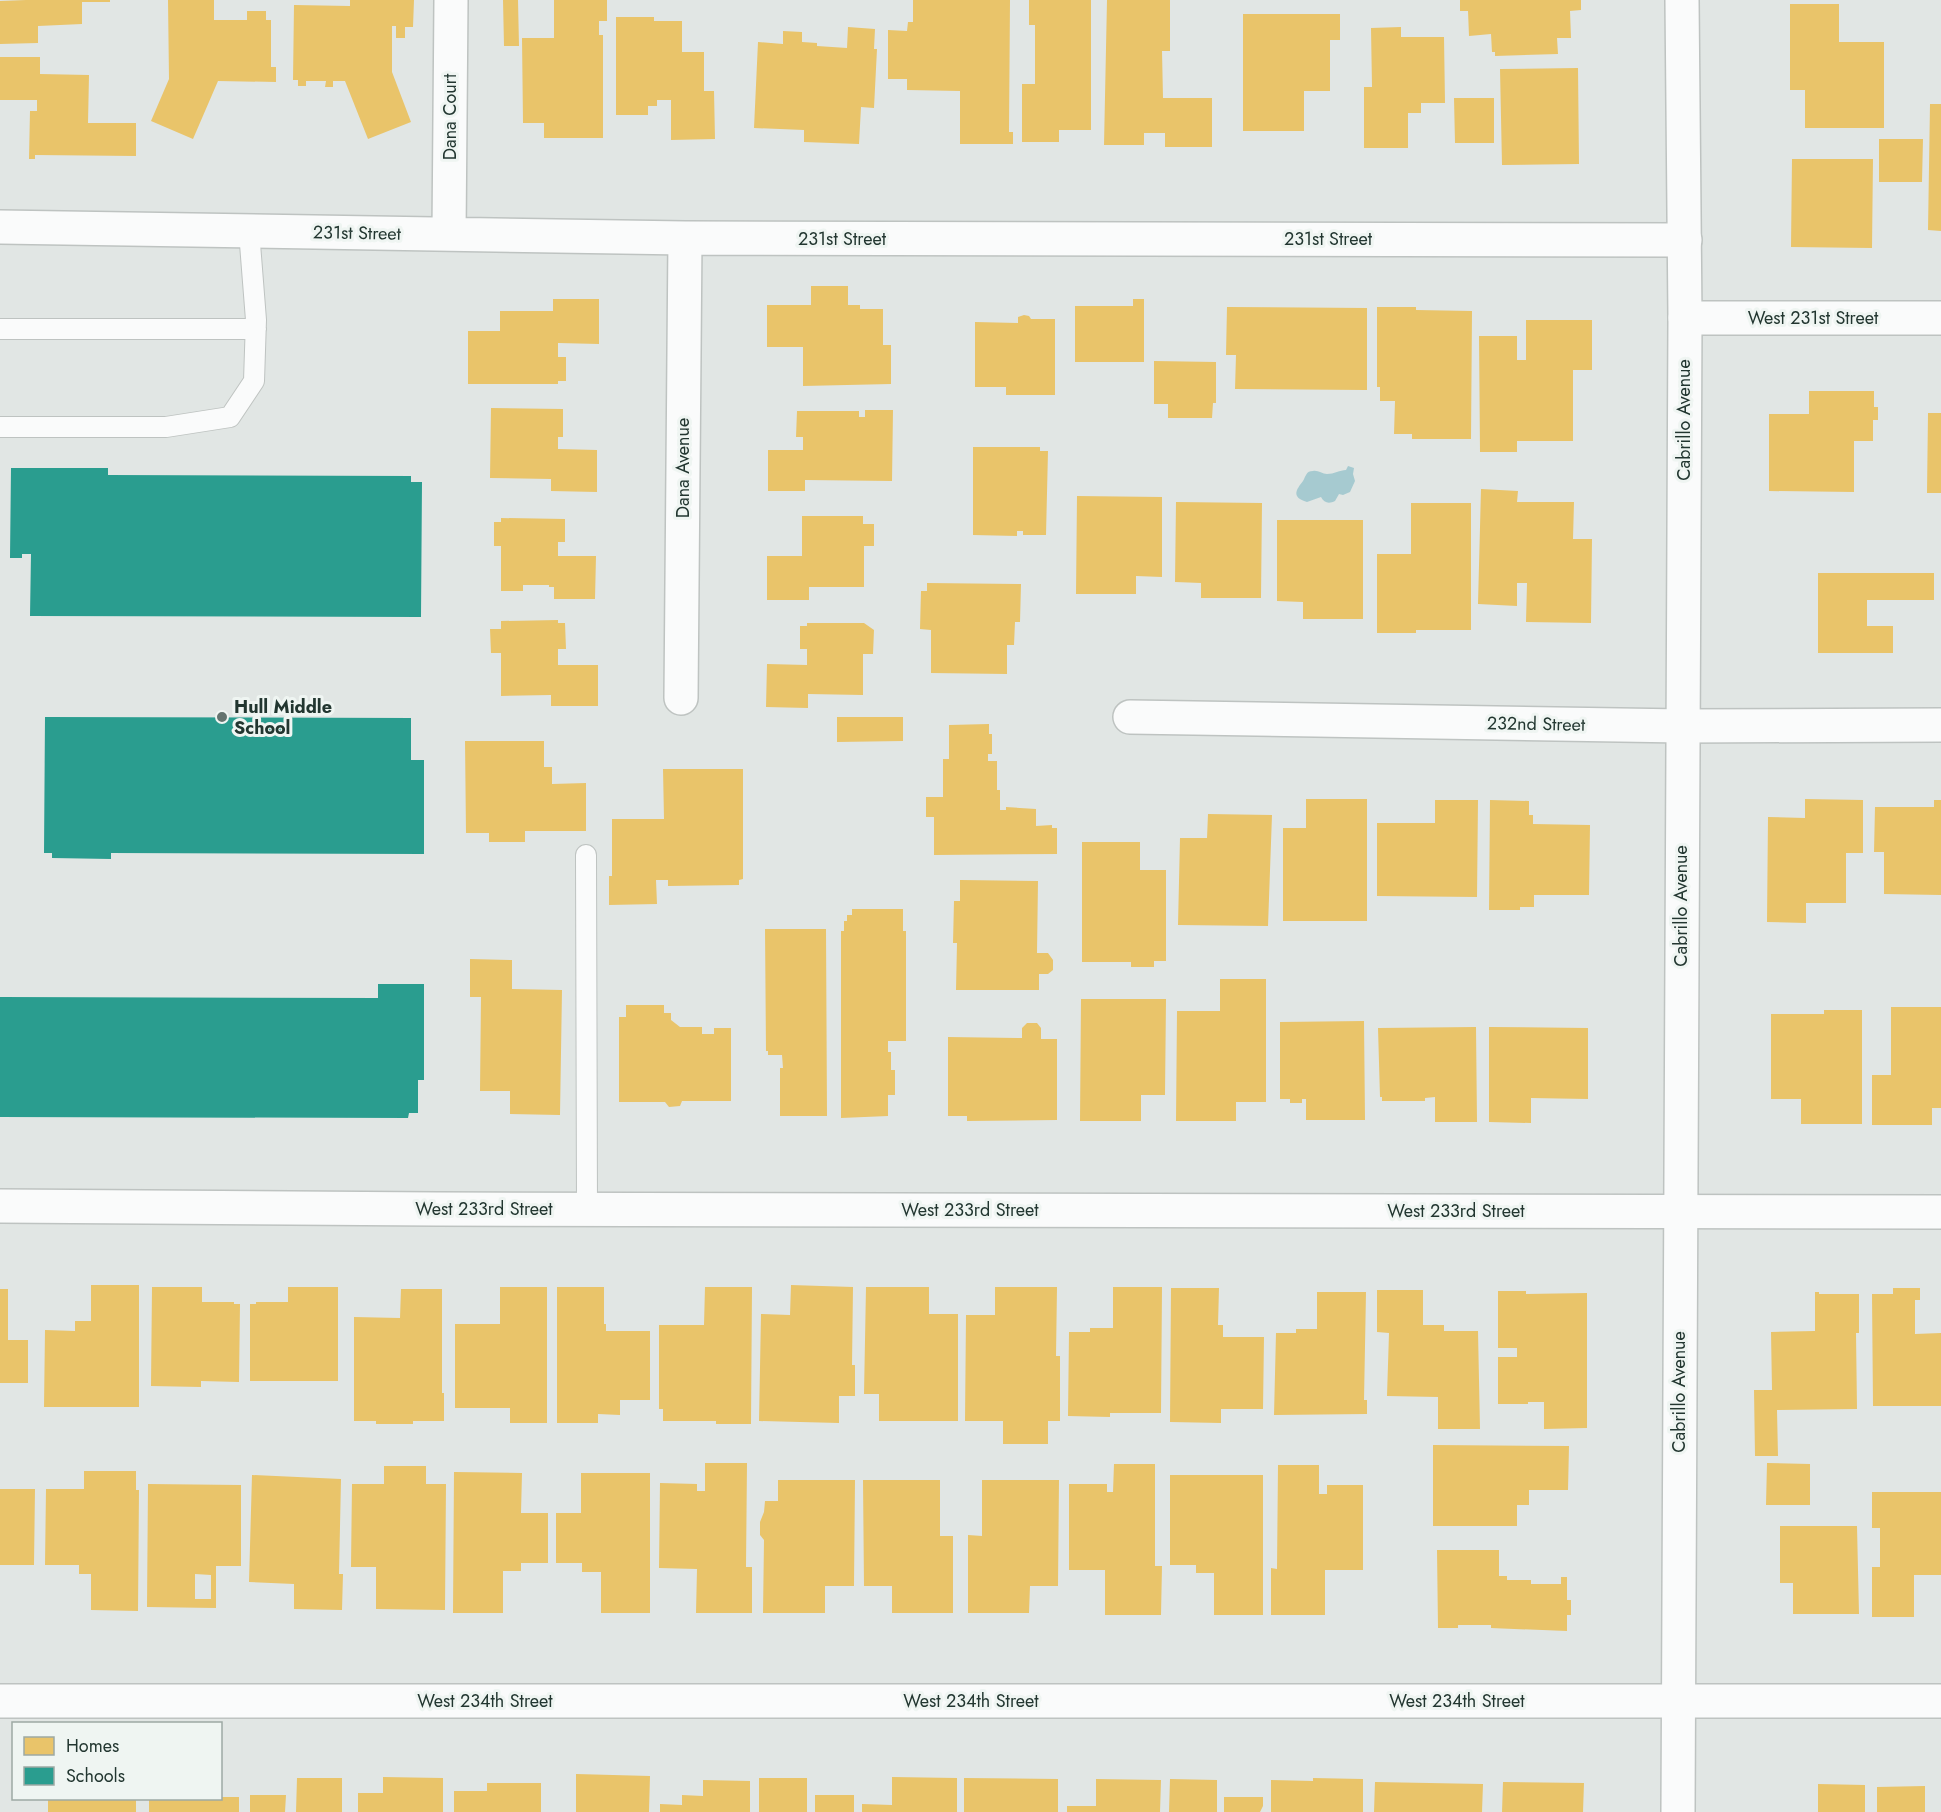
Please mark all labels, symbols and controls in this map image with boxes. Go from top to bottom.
street label: Dana Court [437,73,463,160]
street label: 231st Street [313,219,402,247]
street label: 231st Street [798,226,887,252]
street label: 231st Street [1284,226,1373,252]
street label: West 231st Street [1748,305,1879,331]
street label: Cabrillo Avenue [1671,359,1697,481]
street label: Dana Avenue [670,418,696,518]
place label: Hull Middle School [234,694,332,741]
marker: Hull Middle School [215,710,229,724]
street label: 232nd Street [1487,710,1586,738]
street label: Cabrillo Avenue [1668,845,1694,967]
street label: West 233rd Street [415,1196,553,1222]
street label: West 233rd Street [901,1197,1039,1223]
street label: West 233rd Street [1387,1198,1525,1224]
street label: Cabrillo Avenue [1666,1331,1692,1453]
street label: West 234th Street [417,1688,553,1714]
street label: West 234th Street [903,1688,1039,1714]
street label: West 234th Street [1389,1688,1525,1714]
legend [12,1722,222,1800]
text: Homes [66,1733,119,1759]
text: Schools [66,1763,125,1789]

